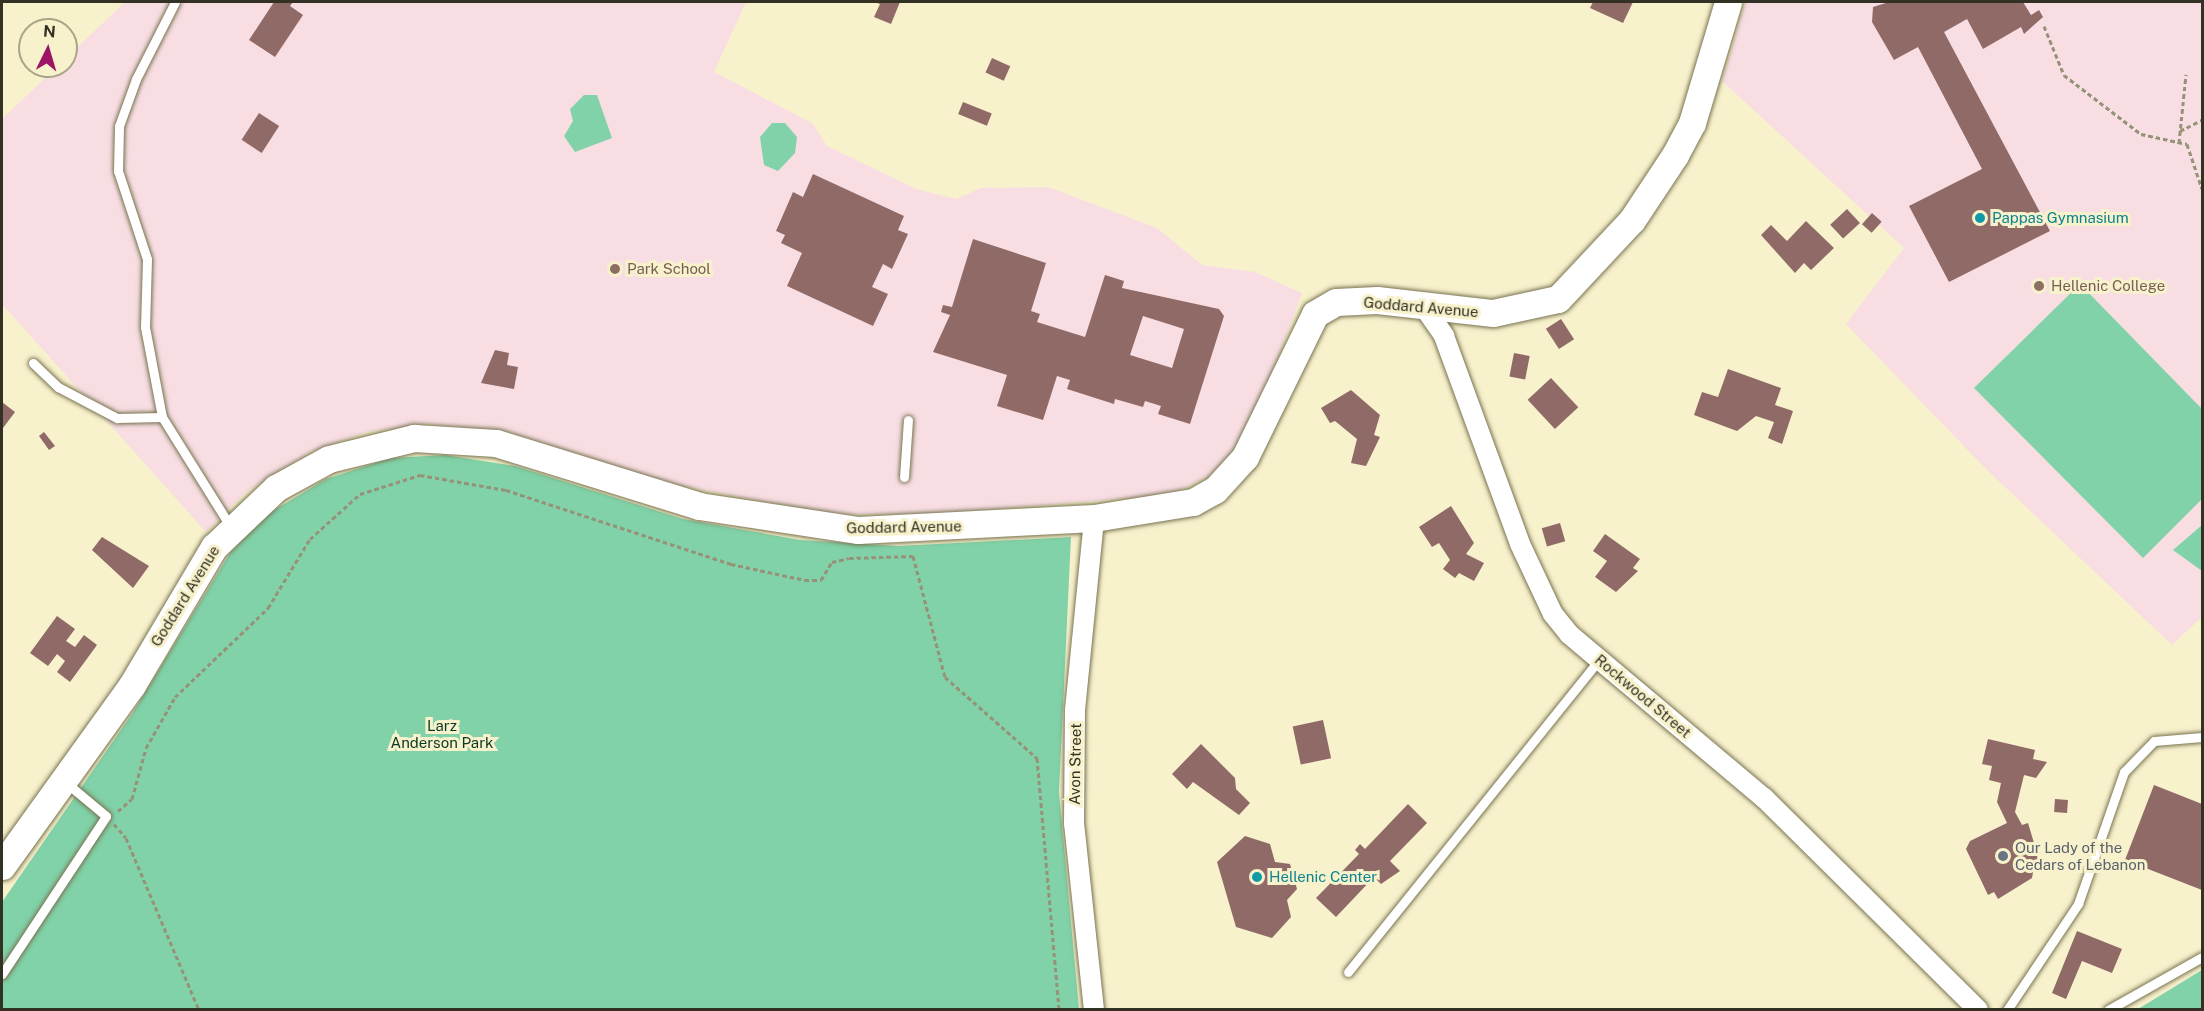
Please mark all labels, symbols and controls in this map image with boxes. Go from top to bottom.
north arrow [18,18,78,78]
text: N [42,22,56,42]
place label: Pappas Gymnasium [1992,209,2129,227]
marker: Pappas Gymnasium [1973,211,1987,225]
place label: Park School [627,260,711,278]
marker: Park School [608,262,622,276]
place label: Hellenic College [2051,277,2165,295]
marker: Hellenic College [2032,279,2046,293]
street label: Goddard Avenue [1363,293,1479,321]
street label: Goddard Avenue [846,517,962,537]
street label: Goddard Avenue [147,542,223,650]
street label: Rockwood Street [1591,651,1695,741]
park label: Larz Anderson Park [391,716,493,751]
street label: Avon Street [1065,723,1085,805]
place label: Our Lady of the Cedars of Lebanon [2015,838,2146,873]
marker: Our Lady of the Cedars of Lebanon [1996,849,2010,863]
place label: Hellenic Center [1269,868,1377,886]
marker: Hellenic Center [1250,870,1264,884]

